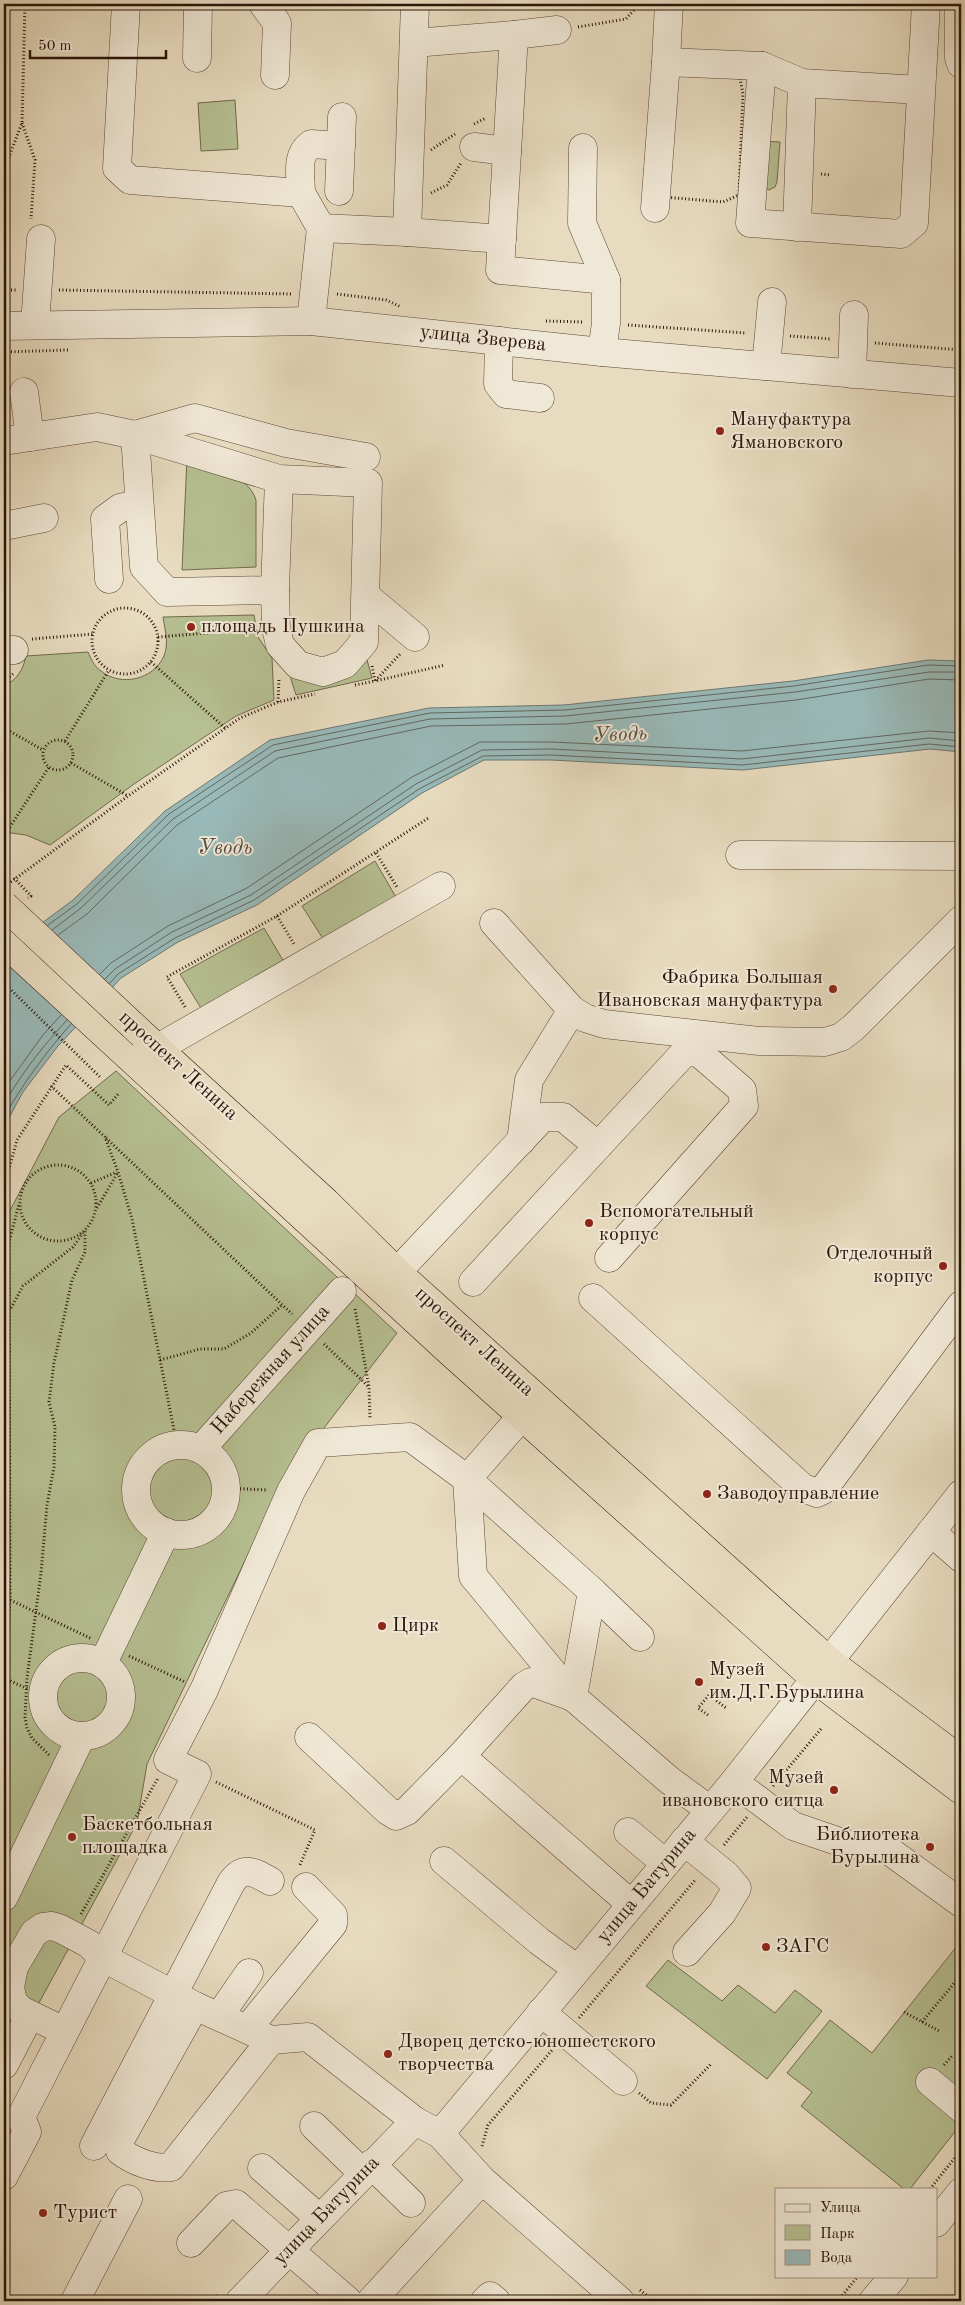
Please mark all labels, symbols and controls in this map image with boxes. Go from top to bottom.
scale bar [30,28,166,60]
text: 50 m [38,39,72,54]
street label: улица Зверева [419,322,547,356]
place label: Мануфактура Ямановского [730,410,852,453]
marker: Мануфактура Ямановского [714,425,726,437]
place label: площадь Пушкина [201,617,365,637]
marker: площадь Пушкина [185,621,197,633]
water label: Уводь [592,724,648,746]
water label: Уводь [198,838,252,859]
place label: Фабрика Большая Ивановская мануфактура [597,968,823,1011]
marker: Фабрика Большая Ивановская мануфактура [827,983,839,995]
street label: проспект Ленина [115,1008,241,1125]
place label: Вспомогательный корпус [599,1202,754,1245]
marker: Вспомогательный корпус [583,1217,595,1229]
place label: Отделочный корпус [826,1244,933,1287]
marker: Отделочный корпус [937,1260,949,1272]
street label: проспект Ленина [411,1284,537,1401]
street label: Набережная улица [208,1301,334,1439]
place label: Заводоуправление [717,1484,879,1504]
marker: Заводоуправление [701,1488,713,1500]
place label: Цирк [392,1616,439,1636]
marker: Цирк [376,1620,388,1632]
place label: Музей им.Д.Г.Бурылина [709,1660,865,1703]
marker: Музей им.Д.Г.Бурылина [693,1676,705,1688]
place label: Музей ивановского ситца [662,1768,824,1811]
marker: Музей ивановского ситца [828,1784,840,1796]
place label: Баскетбольная площадка [82,1815,213,1858]
street label: улица Батурина [593,1825,701,1947]
place label: Библиотека Бурылина [816,1825,920,1868]
marker: Баскетбольная площадка [66,1831,78,1843]
marker: Библиотека Бурылина [924,1841,936,1853]
place label: ЗАГС [776,1937,829,1957]
marker: ЗАГС [760,1941,772,1953]
place label: Дворец детско-юношестского творчества [398,2032,656,2075]
marker: Дворец детско-юношестского творчества [382,2048,394,2060]
street label: улица Батурина [270,2153,384,2269]
legend [775,2188,938,2278]
text: Улица [820,2201,861,2216]
place label: Турист [53,2203,117,2223]
marker: Турист [37,2207,49,2219]
text: Парк [820,2227,855,2242]
text: Вода [820,2251,853,2266]

